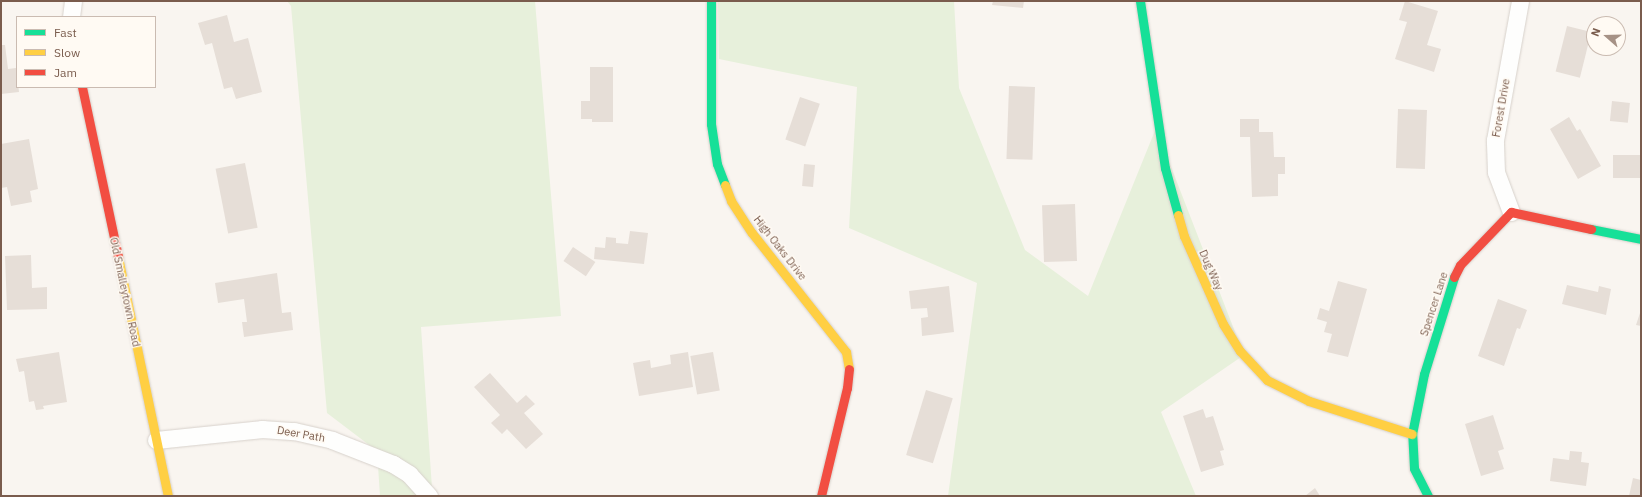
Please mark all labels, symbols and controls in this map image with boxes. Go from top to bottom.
legend [16,16,156,88]
north arrow [1586,16,1626,56]
text: Fast [54,25,77,40]
text: N [1588,26,1604,38]
text: Slow [54,45,80,60]
text: Jam [54,65,77,80]
street label: Forest Drive [1489,78,1513,138]
street label: High Oaks Drive [751,213,809,283]
street label: Old Smalleytown Road [107,236,143,348]
street label: Dug Way [1196,248,1226,292]
street label: Spencer Lane [1417,270,1451,338]
street label: Deer Path [276,423,326,445]

